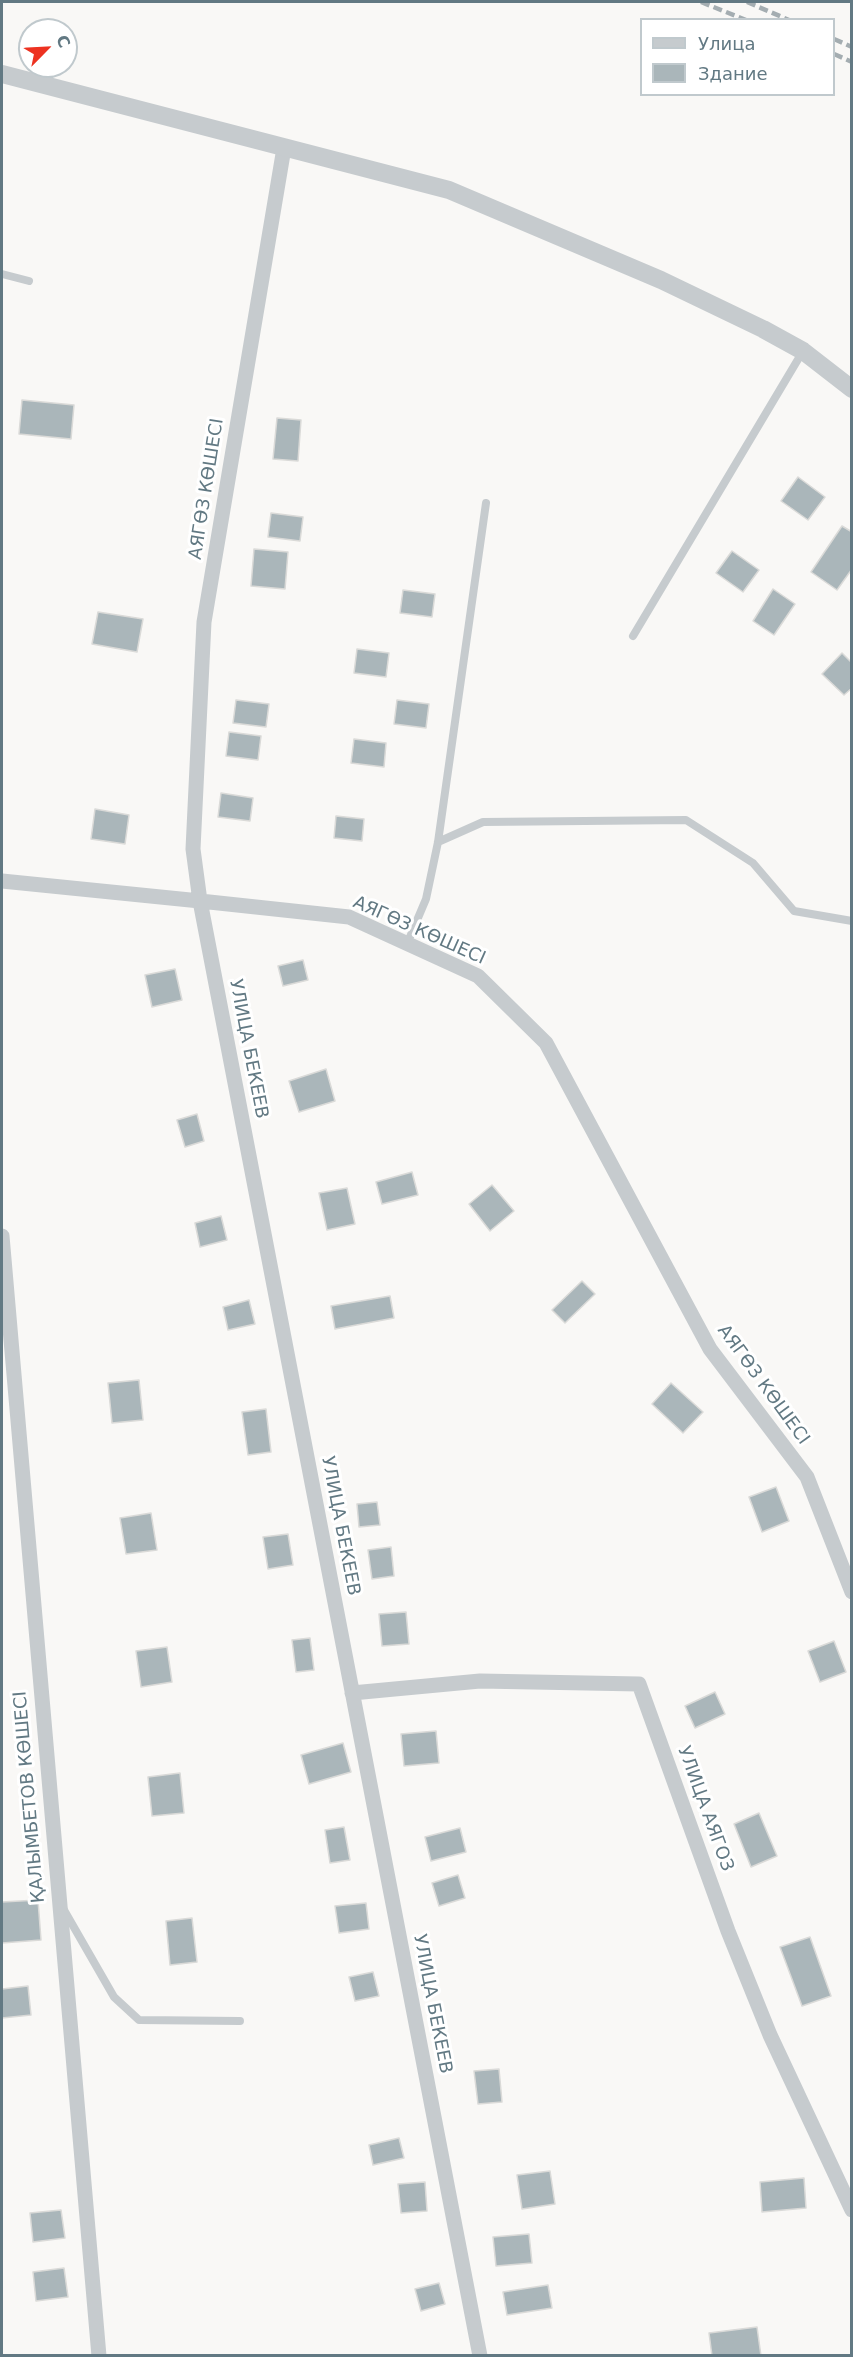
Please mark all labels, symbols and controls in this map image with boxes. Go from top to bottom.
north arrow [18,18,78,78]
legend [640,18,835,96]
text: С [52,32,74,51]
text: Улица [698,33,755,54]
text: Здание [698,63,768,84]
street label: АЯГӨЗ КӨШЕСІ [185,417,229,561]
street label: АЯГӨЗ КӨШЕСІ [349,892,489,970]
street label: УЛИЦА БЕКЕЕВ [224,977,272,1121]
street label: АЯГӨЗ КӨШЕСІ [712,1321,814,1449]
street label: УЛИЦА БЕКЕЕВ [316,1454,364,1598]
street label: ҚАЛЫМБЕТОВ КӨШЕСІ [10,1690,50,1904]
street label: УЛИЦА АЯГОЗ [672,1744,738,1874]
street label: УЛИЦА БЕКЕЕВ [408,1932,456,2076]

